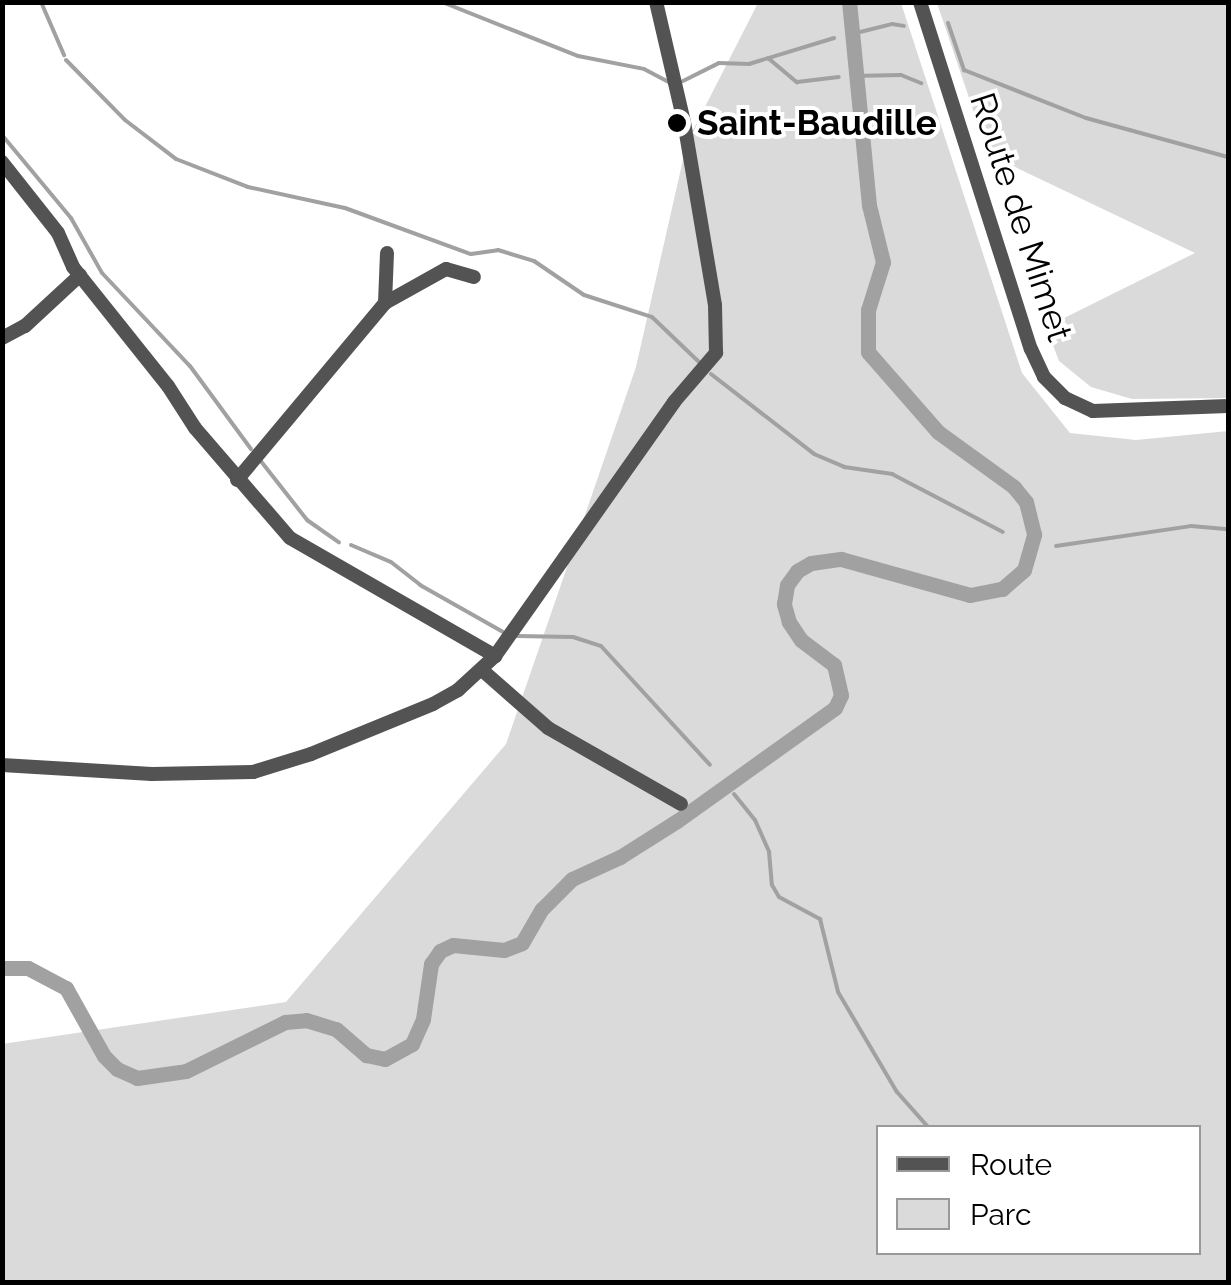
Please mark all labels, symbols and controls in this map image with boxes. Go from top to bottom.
street label: Route de Mimet [961,88,1081,346]
place label: Saint-Baudille [697,102,937,144]
marker: Saint-Baudille [666,112,688,134]
legend [876,1125,1201,1255]
text: Route [970,1147,1052,1182]
text: Parc [970,1197,1031,1232]

